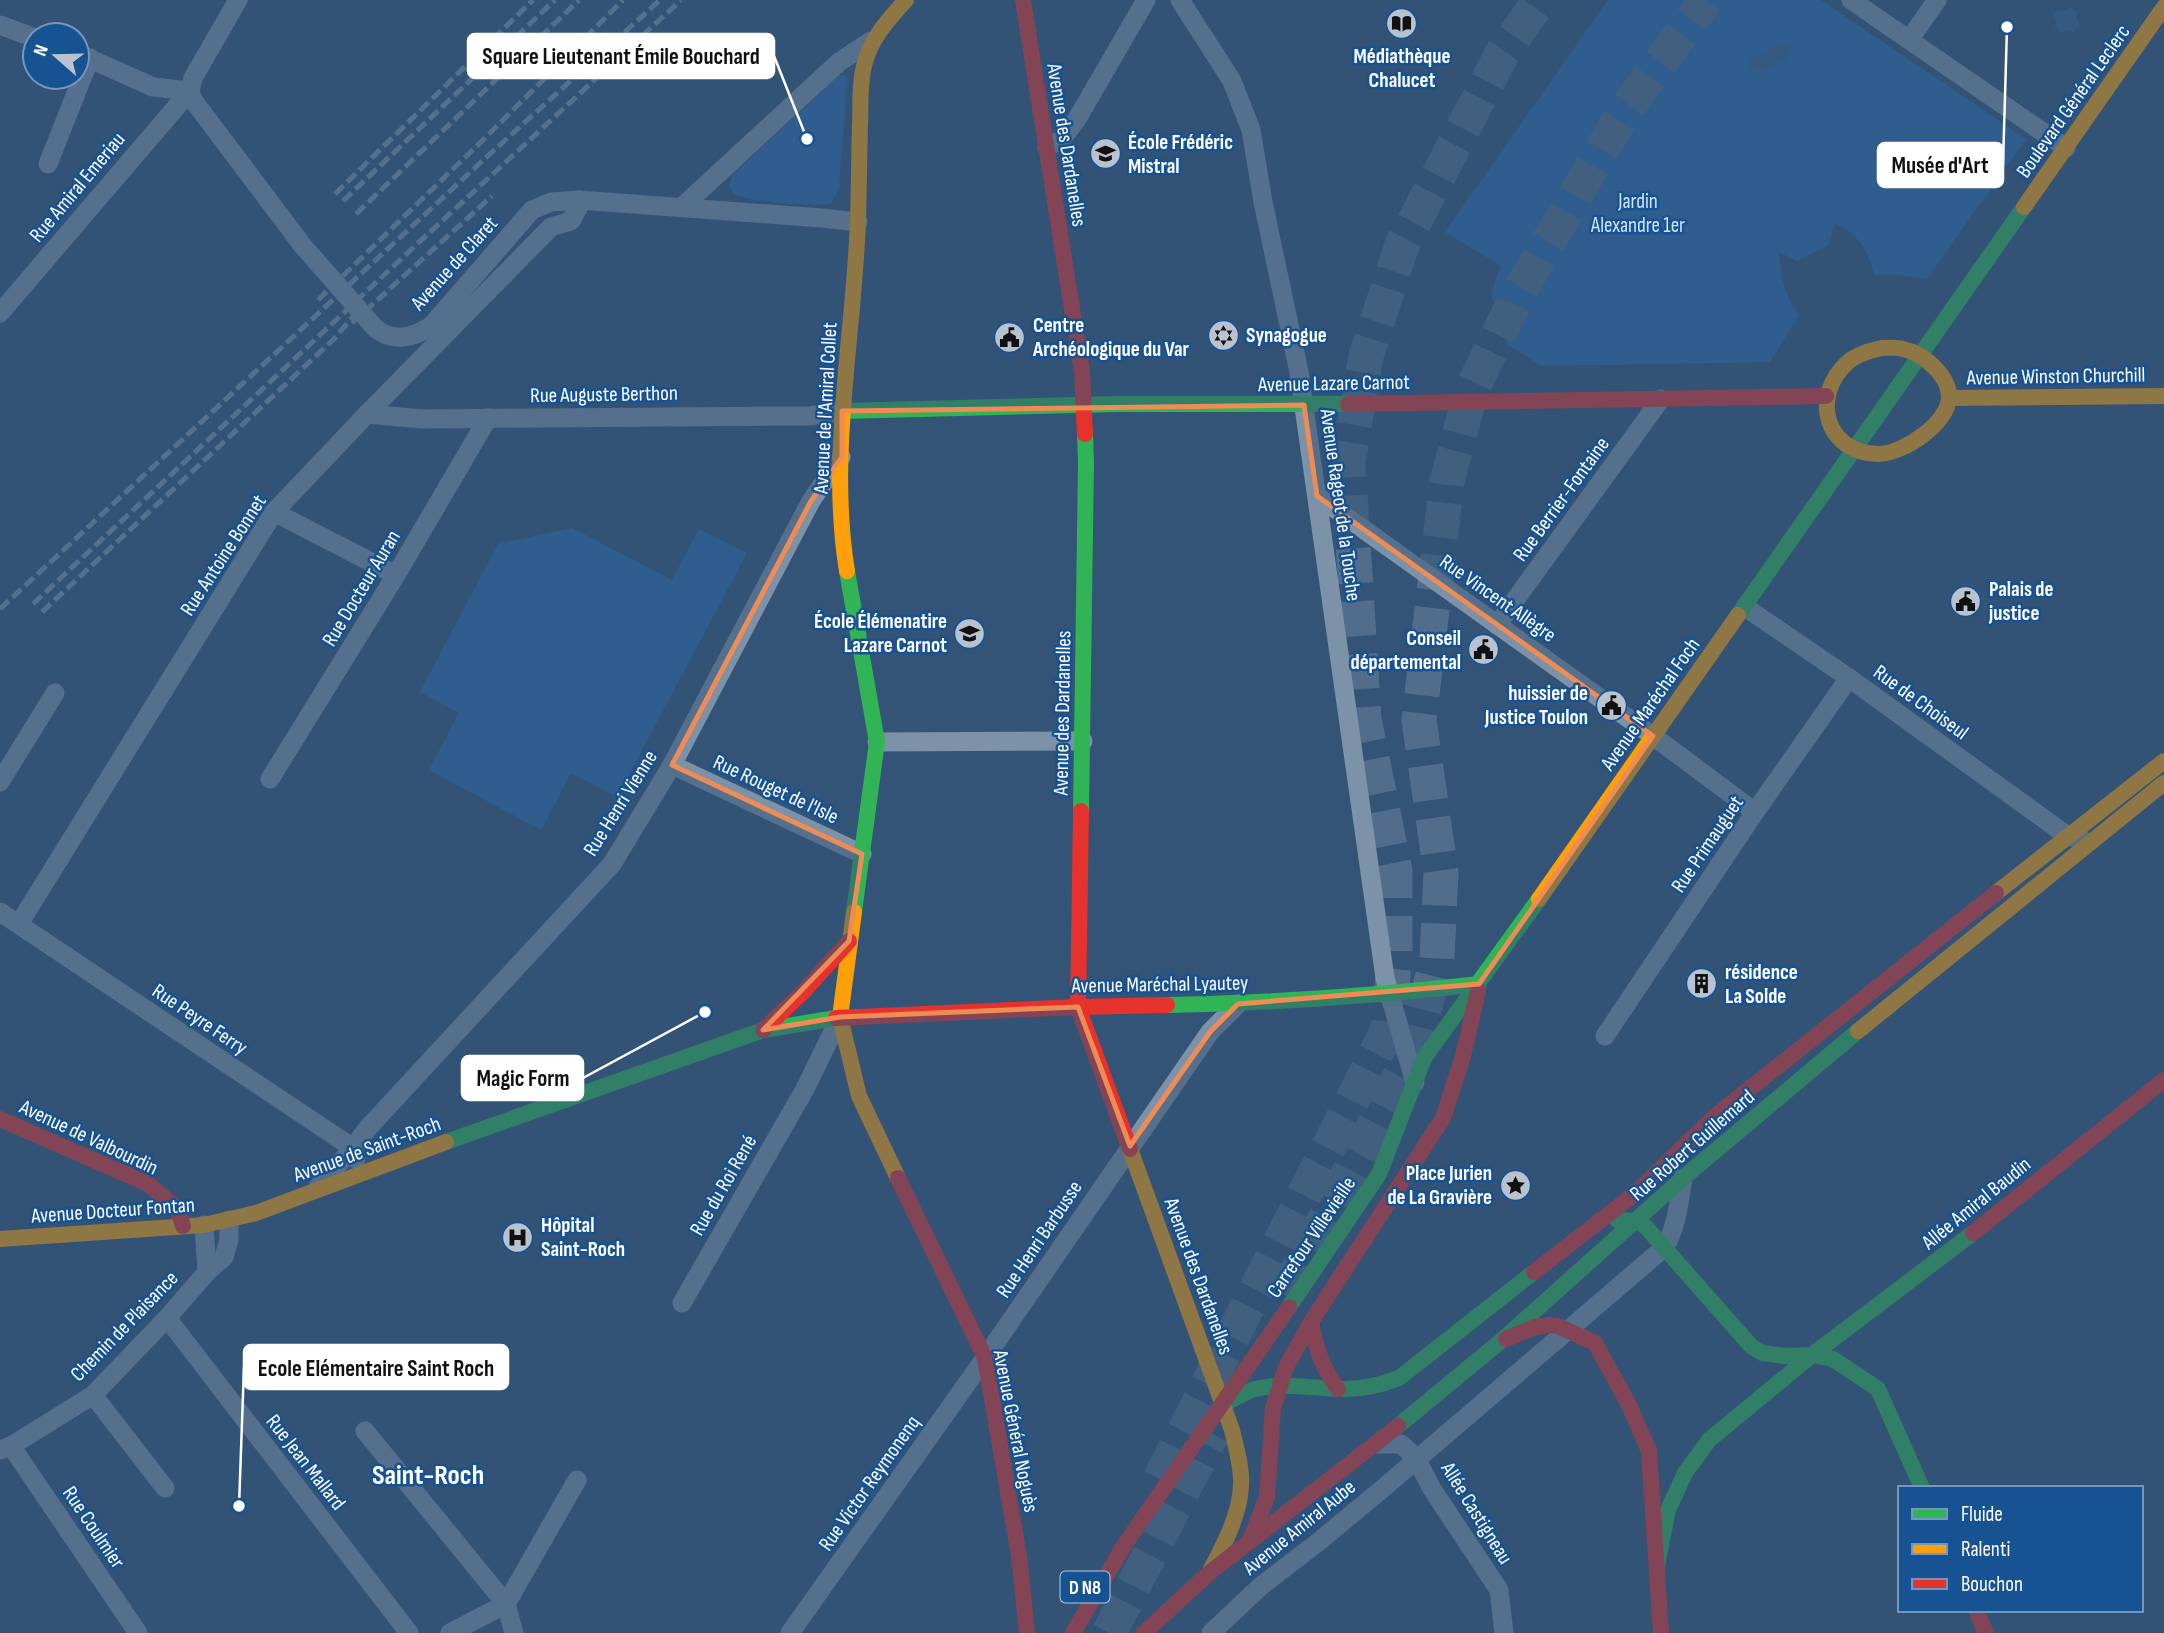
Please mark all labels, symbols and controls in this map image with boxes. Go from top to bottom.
library icon: Médiathèque Chalucet [1385,7,1419,41]
street label: Boulevard Général Leclerc [2011,20,2136,183]
north arrow [21,21,91,91]
callout: Square Lieutenant Émile Bouchard [468,34,774,78]
text: N [29,42,54,59]
text: Square Lieutenant Émile Bouchard [482,43,760,71]
place label: Médiathèque Chalucet [1354,44,1450,93]
street label: Avenue des Dardanelles [1041,61,1092,228]
street label: Rue Amiral Emeriau [24,127,130,247]
place label: École Frédéric Mistral [1128,130,1233,179]
school or university icon: École Frédéric Mistral [1088,137,1122,171]
callout: Musée d'Art [1878,143,2003,187]
text: Musée d'Art [1891,152,1989,180]
park label: Jardin Alexandre 1er [1590,189,1685,238]
street label: Avenue de Claret [405,211,503,316]
place label: Centre Archéologique du Var [1032,313,1190,362]
synagogue icon: Synagogue [1206,318,1240,352]
public building icon: Centre Archéologique du Var [993,320,1027,354]
street label: Avenue de l'Amiral Collet [808,322,842,495]
place label: Synagogue [1246,323,1327,348]
street label: Avenue Winston Churchill [1965,362,2146,391]
street label: Avenue Lazare Carnot [1257,370,1410,397]
street label: Rue Auguste Berthon [530,381,678,408]
street label: Avenue Rageot de la Touche [1315,406,1366,603]
street label: Rue Berrier-Fontaine [1508,432,1615,566]
street label: Rue Antoine Bonnet [175,490,272,620]
street label: Rue Docteur Auran [317,526,406,651]
street label: Rue Vincent Allègre [1435,549,1561,648]
place label: Palais de justice [1988,577,2053,626]
public building icon: Palais de justice [1949,584,1983,618]
place label: École Élémenatire Lazare Carnot [814,609,947,658]
school or university icon: École Élémenatire Lazare Carnot [953,616,987,650]
place label: Conseil départemental [1350,626,1461,675]
street label: Avenue des Dardanelles [1049,630,1076,797]
public building icon: Conseil départemental [1467,633,1501,667]
street label: Avenue Maréchal Foch [1595,633,1705,776]
street label: Rue de Choiseul [1868,660,1973,745]
place label: huissier de Justice Toulon [1484,681,1588,730]
public building icon: huissier de Justice Toulon [1594,688,1628,722]
street label: Rue Henri Vienne [578,746,663,861]
street label: Rue Rouget de l'Isle [709,749,842,829]
street label: Rue Primauguet [1666,791,1749,897]
place label: résidence La Solde [1725,960,1798,1009]
building icon: résidence La Solde [1685,967,1719,1001]
street label: Avenue Maréchal Lyautey [1070,970,1249,999]
street label: Rue Peyre Ferry [147,978,252,1060]
callout: Magic Form [462,1056,583,1100]
text: Magic Form [476,1065,570,1093]
street label: Rue Robert Guillemard [1625,1084,1760,1206]
street label: Avenue de Valbourdin [15,1094,162,1180]
street label: Avenue de Saint-Roch [289,1111,444,1188]
street label: Rue du Roi René [685,1131,762,1240]
street label: Allée Amiral Baudin [1916,1152,2036,1256]
place label: Place Jurien de La Gravière [1387,1161,1492,1210]
place icon: Place Jurien de La Gravière [1498,1168,1532,1202]
street label: Carrefour Villevieille [1262,1172,1361,1303]
street label: Rue Henri Barbusse [991,1176,1088,1303]
street label: Avenue Docteur Fontan [30,1192,196,1229]
street label: Avenue des Dardanelles [1158,1194,1238,1358]
place label: Hôpital Saint-Roch [541,1213,625,1262]
hospital icon: Hôpital Saint-Roch [501,1220,535,1254]
street label: Chemin de Plaisance [65,1266,183,1387]
callout: Ecole Elémentaire Saint Roch [244,1345,508,1389]
street label: Avenue Général Noguès [987,1347,1043,1514]
text: Ecole Elémentaire Saint Roch [258,1355,494,1383]
street label: Rue Jean Mallard [261,1410,351,1515]
street label: Rue Victor Reymonenq [813,1411,925,1556]
street label: Allée Castigneau [1435,1457,1518,1569]
district label: Saint-Roch [372,1459,484,1492]
street label: Avenue Amiral Aube [1237,1474,1361,1581]
street label: Rue Coulmier [57,1482,130,1573]
legend [1898,1486,2143,1612]
text: Fluide [1961,1502,2003,1527]
text: Ralenti [1961,1537,2010,1562]
road number: D N8 [1060,1572,1110,1602]
text: Bouchon [1961,1572,2023,1597]

